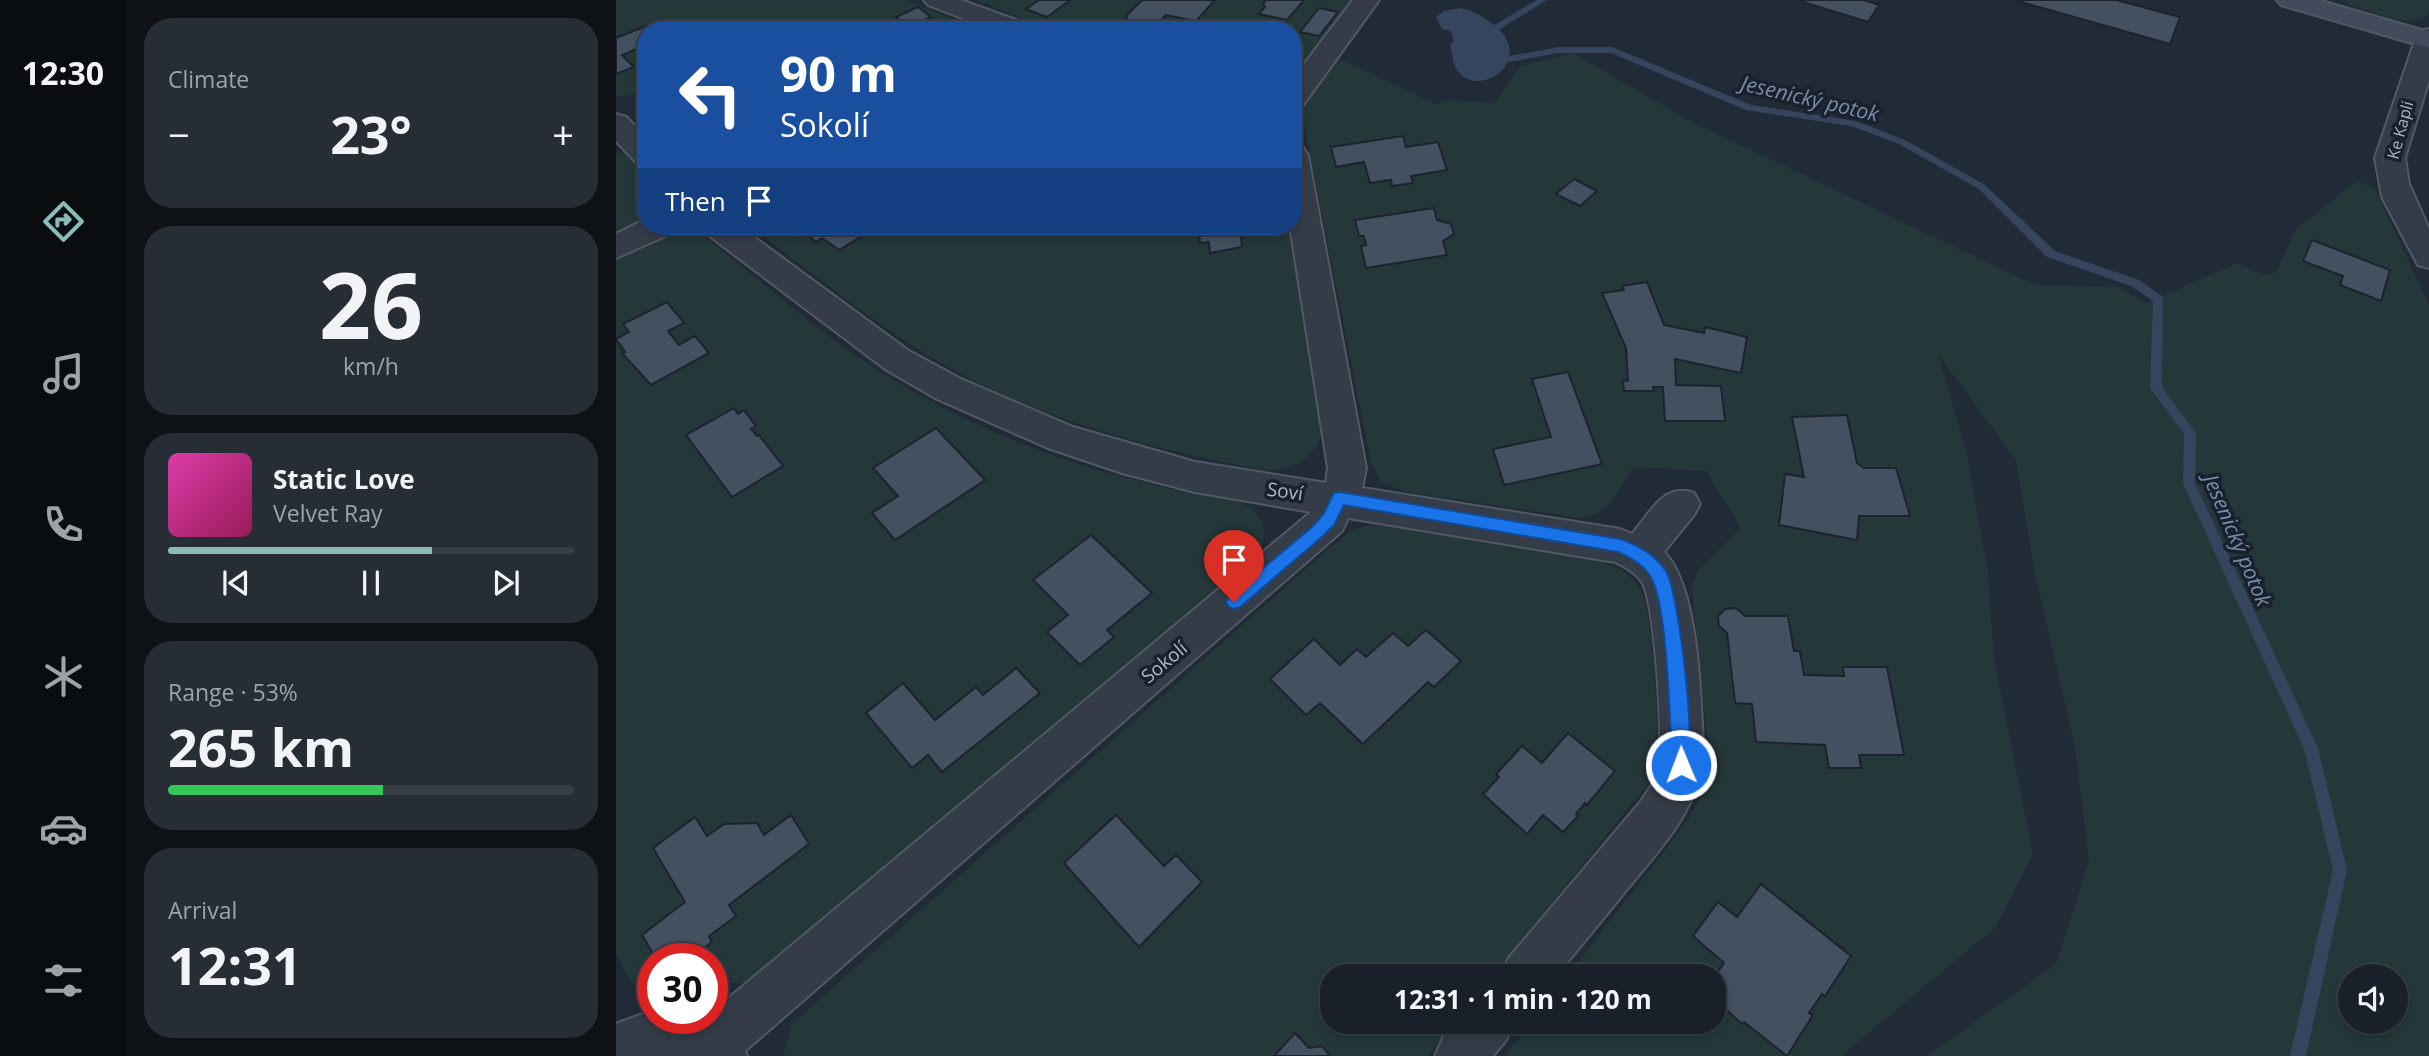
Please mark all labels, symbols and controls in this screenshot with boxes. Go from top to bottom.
text: 90 m [780,40,897,106]
icon: left [665,49,756,140]
text: 12:30 [22,51,104,94]
text: Climate [168,63,249,95]
water label: Jesenický potok [1734,68,1882,128]
text: 23° [330,98,412,169]
street label: Ke Kapli [2382,98,2418,162]
text: Sokolí [780,103,869,146]
text: − [168,108,190,160]
text: + [552,108,574,160]
icon: arrive [740,182,778,220]
text: Then [665,183,726,219]
icon: directions [39,197,88,246]
text: 26 [319,242,423,366]
icon: music [39,349,88,398]
text: km/h [343,350,399,382]
text: Static Love [273,461,415,497]
water label: Jesenický potok [2196,466,2279,611]
street label: Soví [1265,476,1306,507]
text: Velvet Ray [273,497,383,529]
icon: phone [39,500,88,549]
pin [1204,530,1264,602]
icon: arrive [1215,541,1253,579]
icon: previous [217,564,255,602]
icon: pause [352,564,390,602]
icon: next [487,564,525,602]
street label: Sokolí [1135,634,1194,689]
icon: climate [39,652,88,701]
text: Range · 53% [168,676,298,708]
text: 265 km [168,711,354,782]
position arrow [1644,728,1718,802]
icon: car [39,804,88,853]
text: Arrival [168,894,237,926]
text: 12:31 [168,929,302,1000]
speed limit sign: 30 [637,943,728,1034]
icon: filters [39,956,88,1005]
map controls [2338,964,2408,1034]
button: sound [2338,964,2408,1034]
text: 12:31 · 1 min · 120 m [1394,981,1652,1017]

